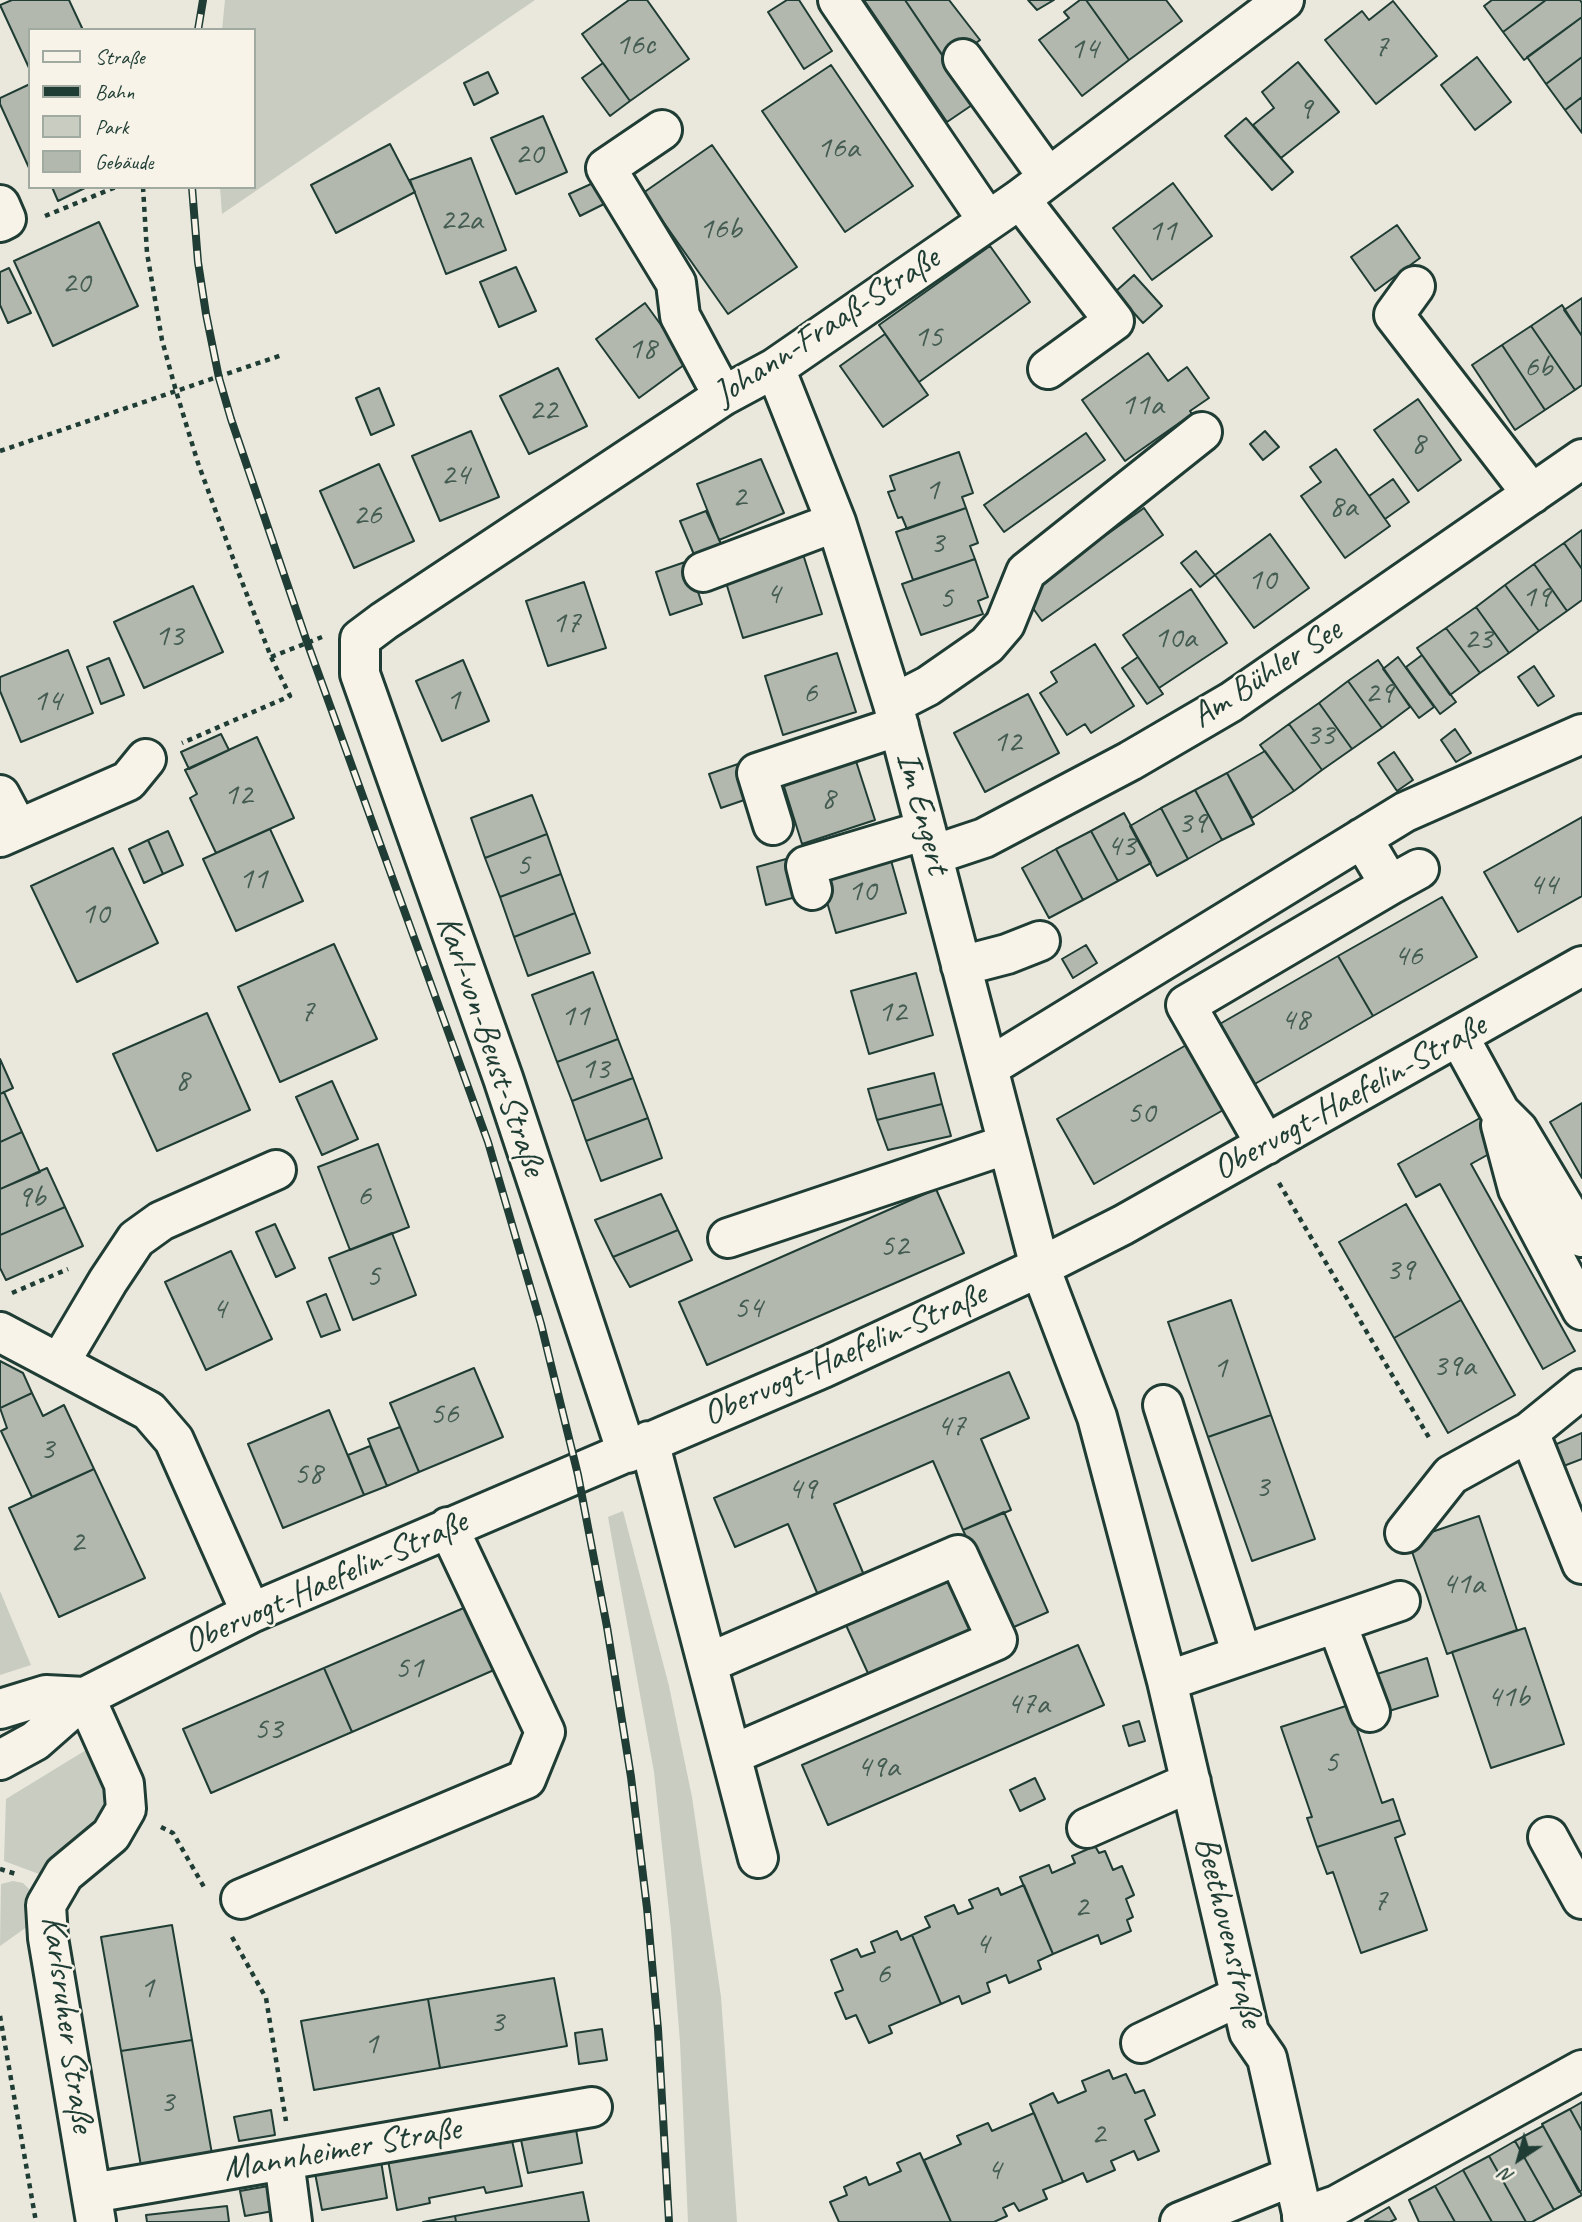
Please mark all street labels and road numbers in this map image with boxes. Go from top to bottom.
street label: Johann-Fraaß-Straße [706,238,948,416]
street label: Am Bühler See [1184,610,1350,738]
street label: Im Engert [886,748,958,878]
street label: Karl-von-Beust-Straße [426,910,554,1182]
street label: Obervogt-Haefelin-Straße [1206,1005,1494,1191]
street label: Obervogt-Haefelin-Straße [697,1274,993,1436]
street label: Obervogt-Haefelin-Straße [178,1502,474,1664]
street label: Beethovenstraße [1184,1832,1272,2032]
street label: Karlsruher Straße [31,1913,103,2135]
street label: Mannheimer Straße [220,2108,464,2192]

